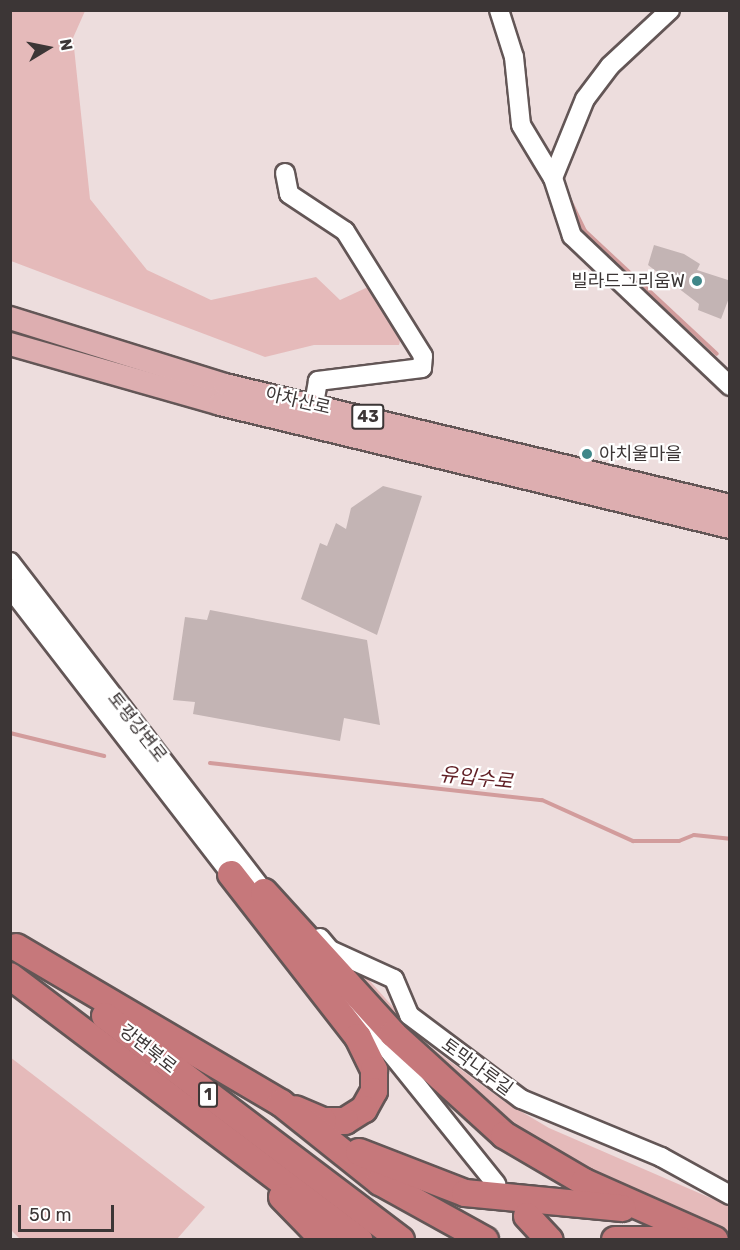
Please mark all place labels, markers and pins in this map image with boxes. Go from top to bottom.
place label: 빌라드그리움W [571,270,685,292]
marker: 빌라드그리움W [690,274,704,288]
place label: 아치울마을 [599,443,682,465]
marker: 아치울마을 [580,447,594,461]

